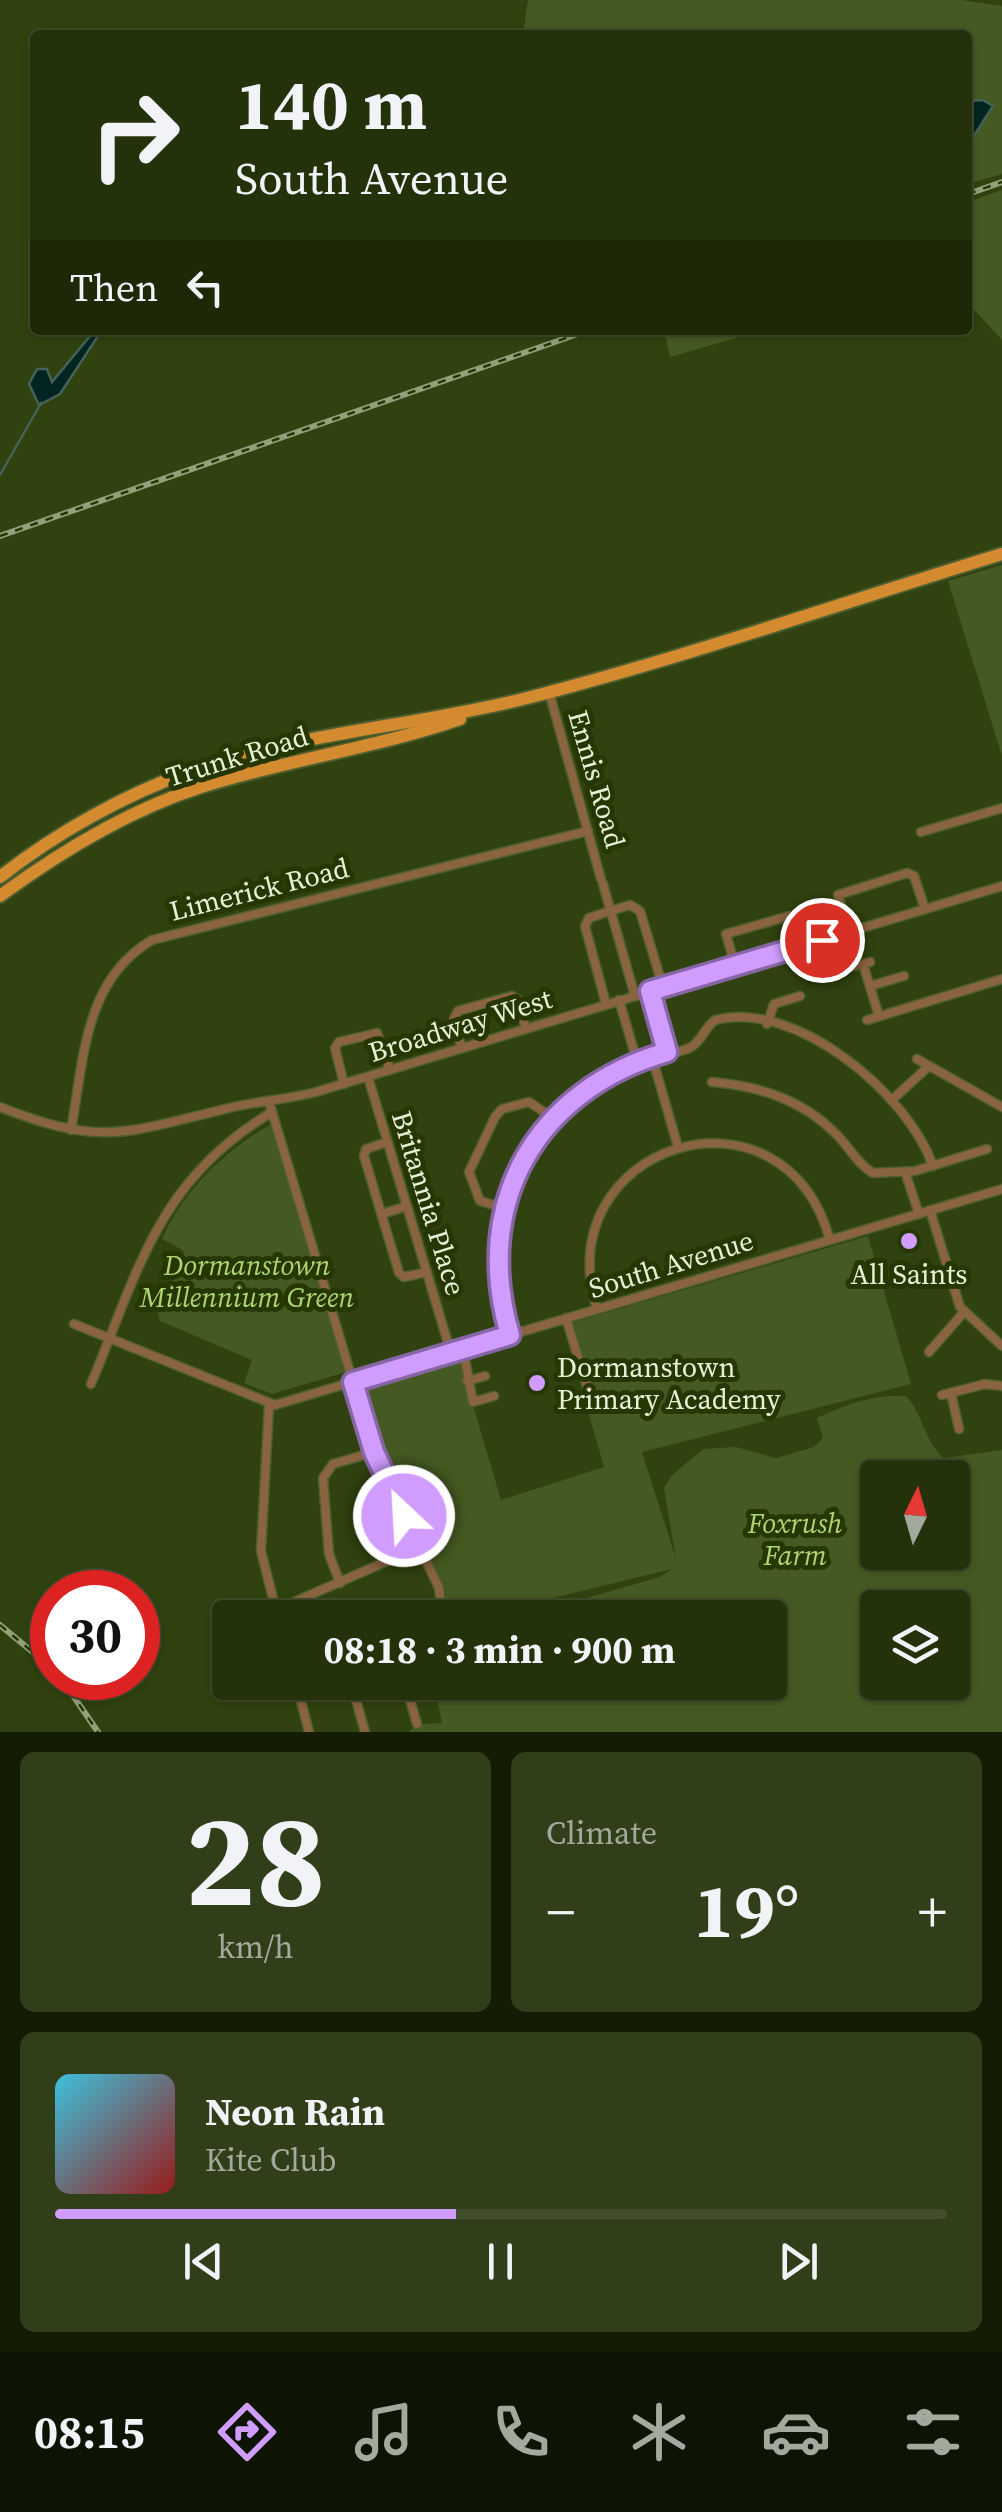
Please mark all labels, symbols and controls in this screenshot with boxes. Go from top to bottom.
text: 140 m [235,56,427,152]
icon: right [70,70,200,200]
text: South Avenue [235,147,508,209]
icon: left [178,260,233,315]
text: Then [70,262,158,314]
street label: Ennis Road [559,706,635,852]
street label: Trunk Road [161,716,313,796]
street label: Limerick Road [165,848,353,930]
pin [780,898,865,983]
icon: arrive [795,913,850,968]
street label: Broadway West [364,979,557,1071]
street label: Britannia Place [383,1106,475,1300]
street label: South Avenue [584,1221,758,1307]
marker: All Saints [898,1230,920,1252]
park label: Dormanstown Millennium Green [139,1246,354,1316]
place label: All Saints [851,1255,967,1293]
place label: Dormanstown Primary Academy [557,1348,781,1418]
marker: Dormanstown Primary Academy [526,1372,548,1394]
north arrow [860,1460,970,1570]
map controls [860,1460,970,1700]
position arrow [352,1464,456,1568]
park label: Foxrush Farm [747,1504,842,1574]
speed limit sign: 30 [30,1570,160,1700]
button: layers [860,1590,970,1700]
text: 08:18 · 3 min · 900 m [323,1624,676,1676]
text: 28 [185,1770,326,1949]
text: Climate [546,1811,657,1855]
text: 19° [694,1859,799,1962]
text: − [546,1874,575,1949]
text: + [918,1874,947,1949]
text: km/h [217,1925,294,1969]
text: Neon Rain [205,2086,385,2138]
text: Kite Club [205,2138,337,2182]
icon: previous [176,2234,231,2289]
icon: pause [473,2234,528,2289]
icon: next [771,2234,826,2289]
icon: directions [212,2397,282,2467]
icon: music [349,2397,419,2467]
icon: phone [486,2397,556,2467]
icon: climate [624,2397,694,2467]
icon: car [761,2397,831,2467]
icon: filters [898,2397,968,2467]
text: 08:15 [34,2401,145,2463]

